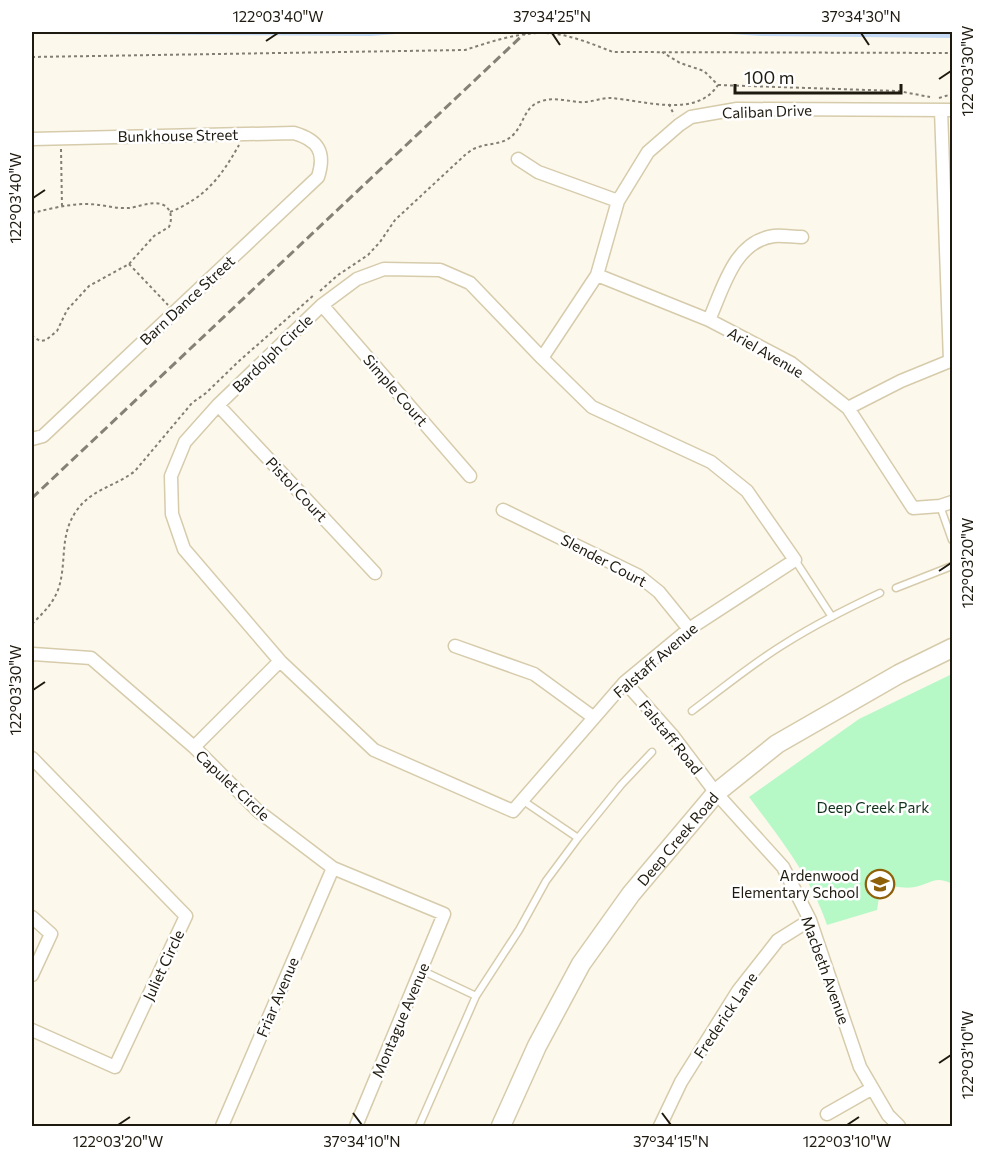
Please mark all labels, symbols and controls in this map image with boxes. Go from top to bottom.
text: 122°03'40"W [232,7,324,25]
text: 37°34'25"N [513,7,591,25]
text: 37°34'30"N [821,7,901,25]
text: 122°03'30"W [958,26,976,116]
scale bar [735,57,902,95]
text: 100 m [744,66,794,88]
street label: Caliban Drive [722,100,812,122]
street label: Bunkhouse Street [117,125,239,145]
text: 122°03'40"W [6,152,24,244]
street label: Barn Dance Street [136,251,238,349]
street label: Bardolph Circle [228,310,316,396]
street label: Ariel Avenue [725,323,807,381]
street label: Simple Court [360,351,432,429]
street label: Pistol Court [263,453,331,525]
text: 122°03'20"W [958,518,976,608]
street label: Slender Court [558,530,650,590]
street label: Falstaff Avenue [609,619,701,701]
text: 122°03'30"W [6,645,24,735]
street label: Falstaff Road [636,696,706,778]
street label: Capulet Circle [192,746,274,824]
street label: Deep Creek Road [633,788,722,889]
park label: Deep Creek Park [817,798,929,816]
place label: Ardenwood Elementary School [732,866,859,901]
school or university icon: Ardenwood Elementary School [864,868,896,900]
street label: Macbeth Avenue [798,913,854,1027]
street label: Juliet Circle [139,927,187,1003]
street label: Friar Avenue [252,954,302,1040]
street label: Montague Avenue [368,960,432,1080]
street label: Frederick Lane [690,969,760,1061]
text: 122°03'10"W [958,1011,976,1099]
text: 122°03'20"W [73,1132,163,1150]
text: 37°34'10"N [323,1132,401,1150]
text: 37°34'15"N [633,1132,709,1150]
text: 122°03'10"W [803,1132,891,1150]

